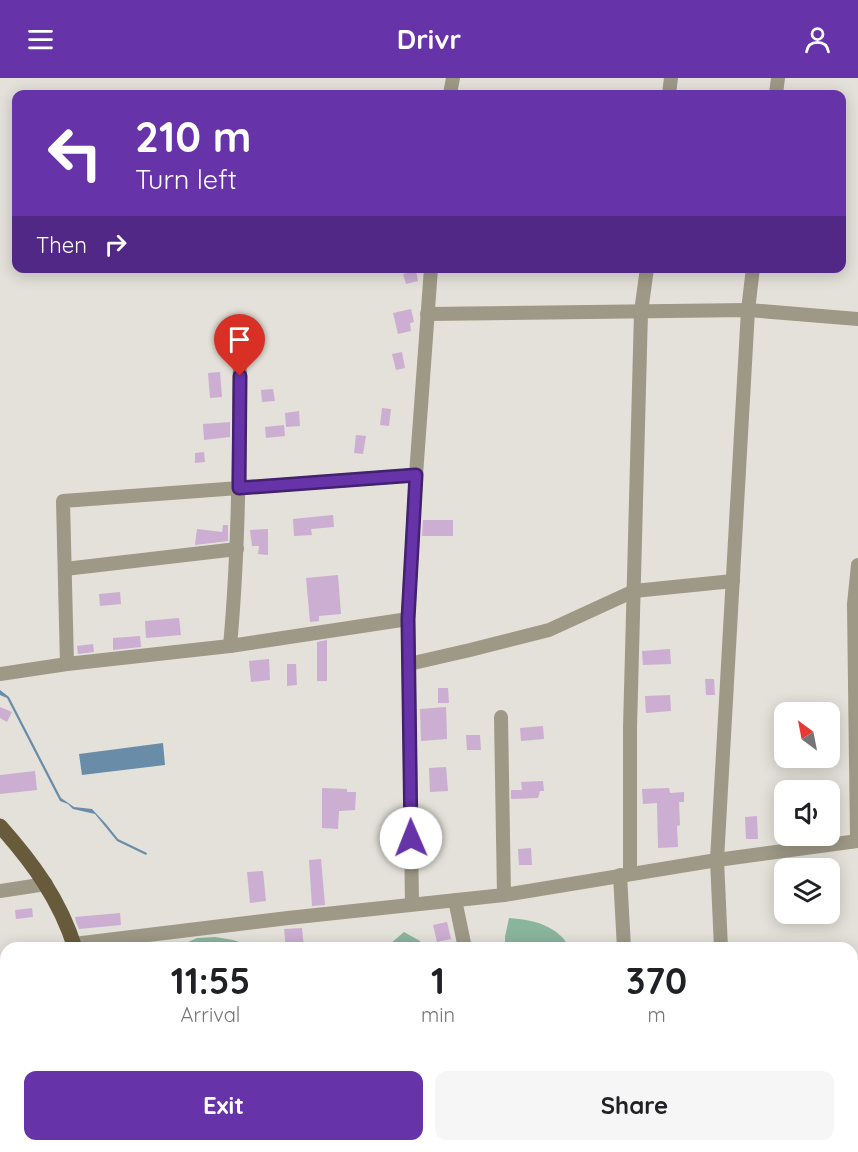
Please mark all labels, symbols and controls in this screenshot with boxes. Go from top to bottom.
text: Drivr [397,22,461,56]
icon: menu [24,23,57,56]
icon: person [801,23,834,56]
text: 210 m [135,110,252,163]
icon: left [36,114,114,192]
text: Turn left [135,162,237,196]
icon: right [99,228,132,261]
text: Then [36,231,87,259]
pin [214,314,265,376]
icon: arrive [223,323,256,356]
north arrow [774,702,840,768]
map controls [774,702,840,924]
button: sound [774,780,840,846]
position arrow [379,806,443,870]
button: layers [774,858,840,924]
text: 11:55 [171,958,250,1003]
text: 1 [431,958,445,1003]
text: 370 [626,958,687,1003]
text: Arrival [181,1002,240,1027]
text: min [421,1002,455,1027]
text: m [647,1002,666,1027]
button: Exit [24,1071,423,1140]
button: Share [435,1071,834,1140]

